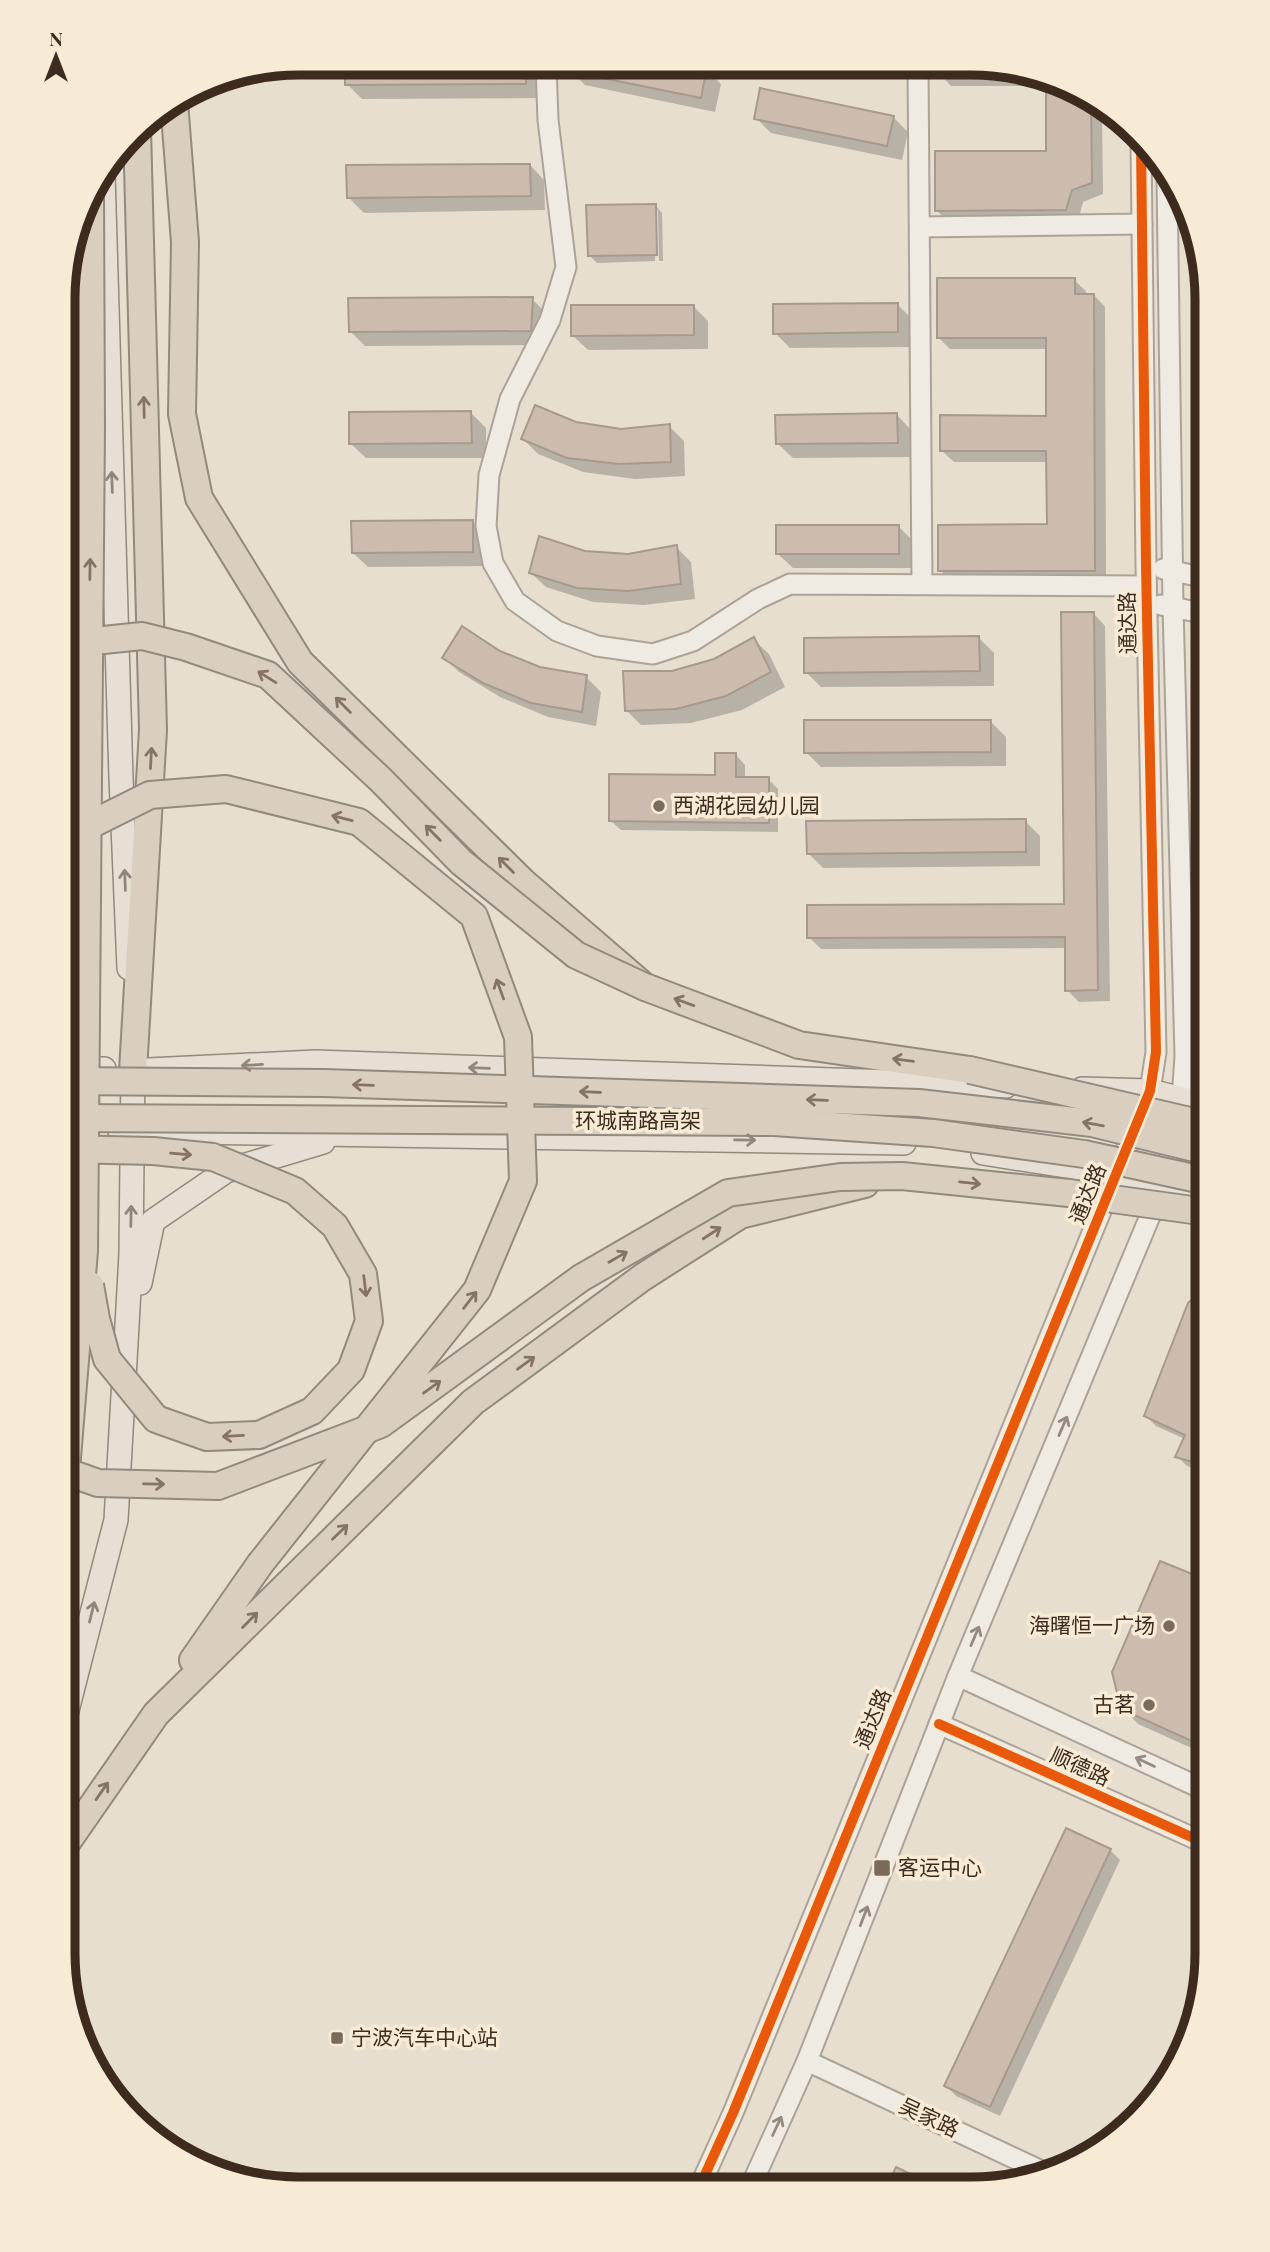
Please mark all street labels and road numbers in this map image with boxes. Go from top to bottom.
street label: 通达路 [1111,591,1141,655]
street label: 环城南路高架 [575,1105,701,1133]
street label: 通达路 [1061,1159,1111,1228]
street label: 通达路 [846,1684,896,1753]
street label: 顺德路 [1046,1740,1115,1791]
street label: 吴家路 [895,2090,964,2142]

